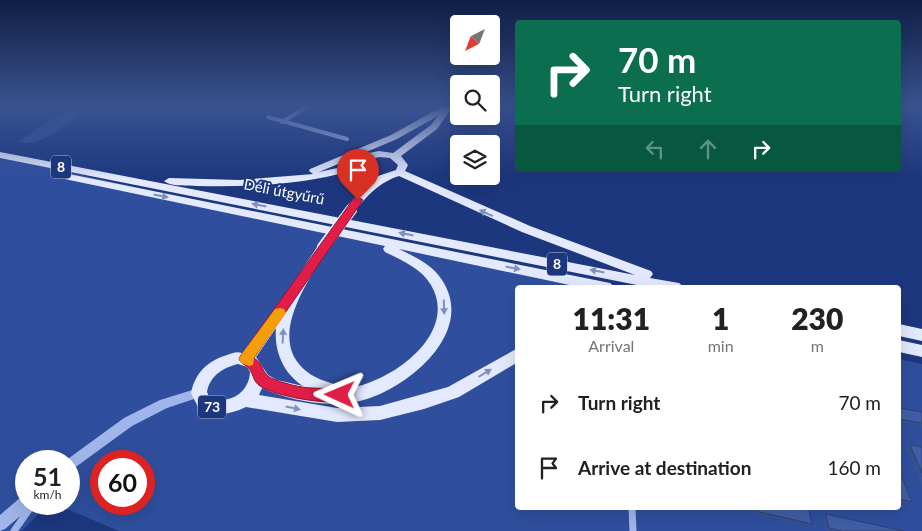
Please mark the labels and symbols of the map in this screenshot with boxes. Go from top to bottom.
north arrow [450,15,500,65]
pin [337,149,379,200]
road number: 8 [51,156,71,178]
street label: Déli útgyűrű [242,174,326,208]
one-way arrow [153,193,169,201]
one-way arrow [250,201,266,209]
one-way arrow [479,208,493,216]
one-way arrow [398,230,413,238]
road number: 8 [547,252,567,276]
one-way arrow [505,264,521,272]
one-way arrow [588,267,604,275]
one-way arrow [440,300,448,316]
one-way arrow [279,327,287,343]
position arrow [313,368,365,420]
one-way arrow [479,368,492,377]
road number: 73 [198,396,226,418]
one-way arrow [285,404,300,412]
speed limit sign: 60 [90,450,155,515]

